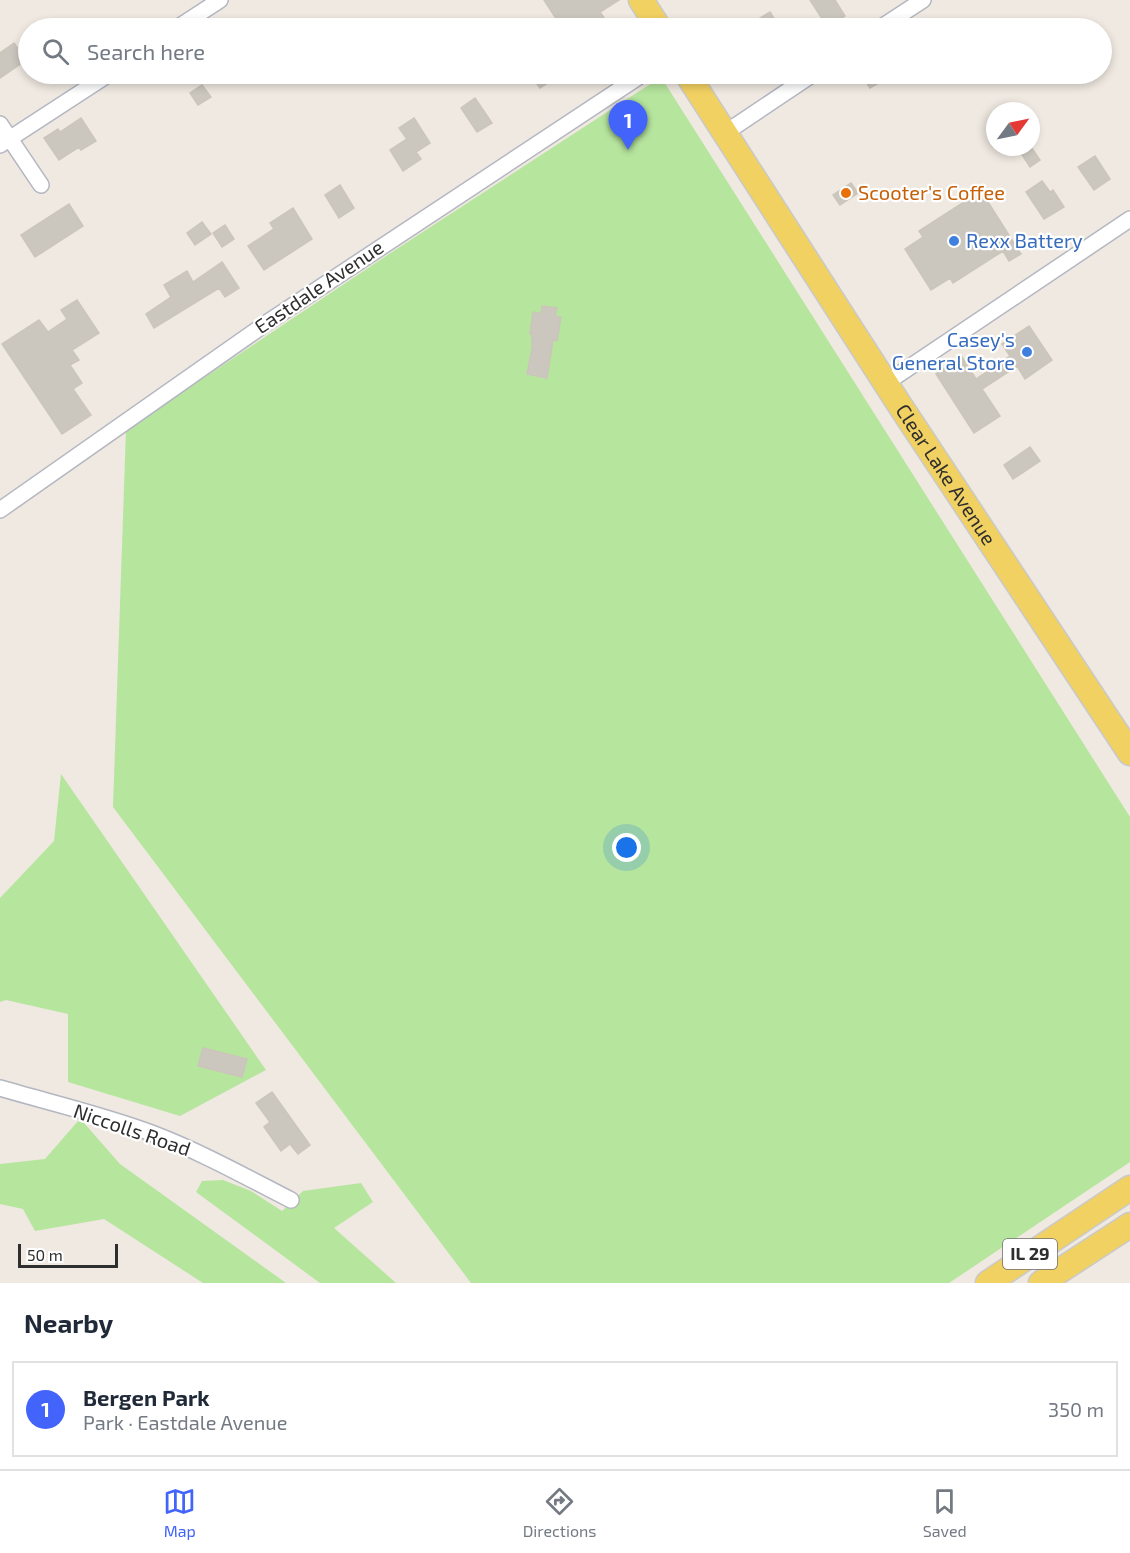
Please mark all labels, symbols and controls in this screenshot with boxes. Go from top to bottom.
search box [18,18,1112,84]
icon: search [39,35,72,68]
text: Search here [87,38,205,64]
pin: 1 [608,100,648,150]
north arrow [986,102,1040,156]
place label: Scooter's Coffee [858,180,1005,204]
marker: Scooter's Coffee [839,186,853,200]
place label: Rexx Battery [966,228,1083,252]
street label: Eastdale Avenue [250,234,387,338]
marker: Rexx Battery [947,234,961,248]
place label: Casey's General Store [892,327,1015,374]
marker: Casey's General Store [1020,345,1034,359]
street label: Clear Lake Avenue [891,399,1002,549]
your location [612,833,641,862]
street label: Niccolls Road [71,1098,194,1160]
road number: IL 29 [1003,1239,1057,1269]
scale bar [18,1241,118,1268]
text: 50 m [27,1245,63,1264]
text: Nearby [24,1307,113,1338]
text: Bergen Park [83,1384,210,1410]
text: 1 [41,1397,50,1421]
text: 350 m [1048,1397,1104,1421]
text: Park · Eastdale Avenue [83,1410,287,1434]
tab: Map [163,1485,196,1540]
tab: Directions [523,1485,596,1540]
tab: Saved [923,1485,967,1540]

